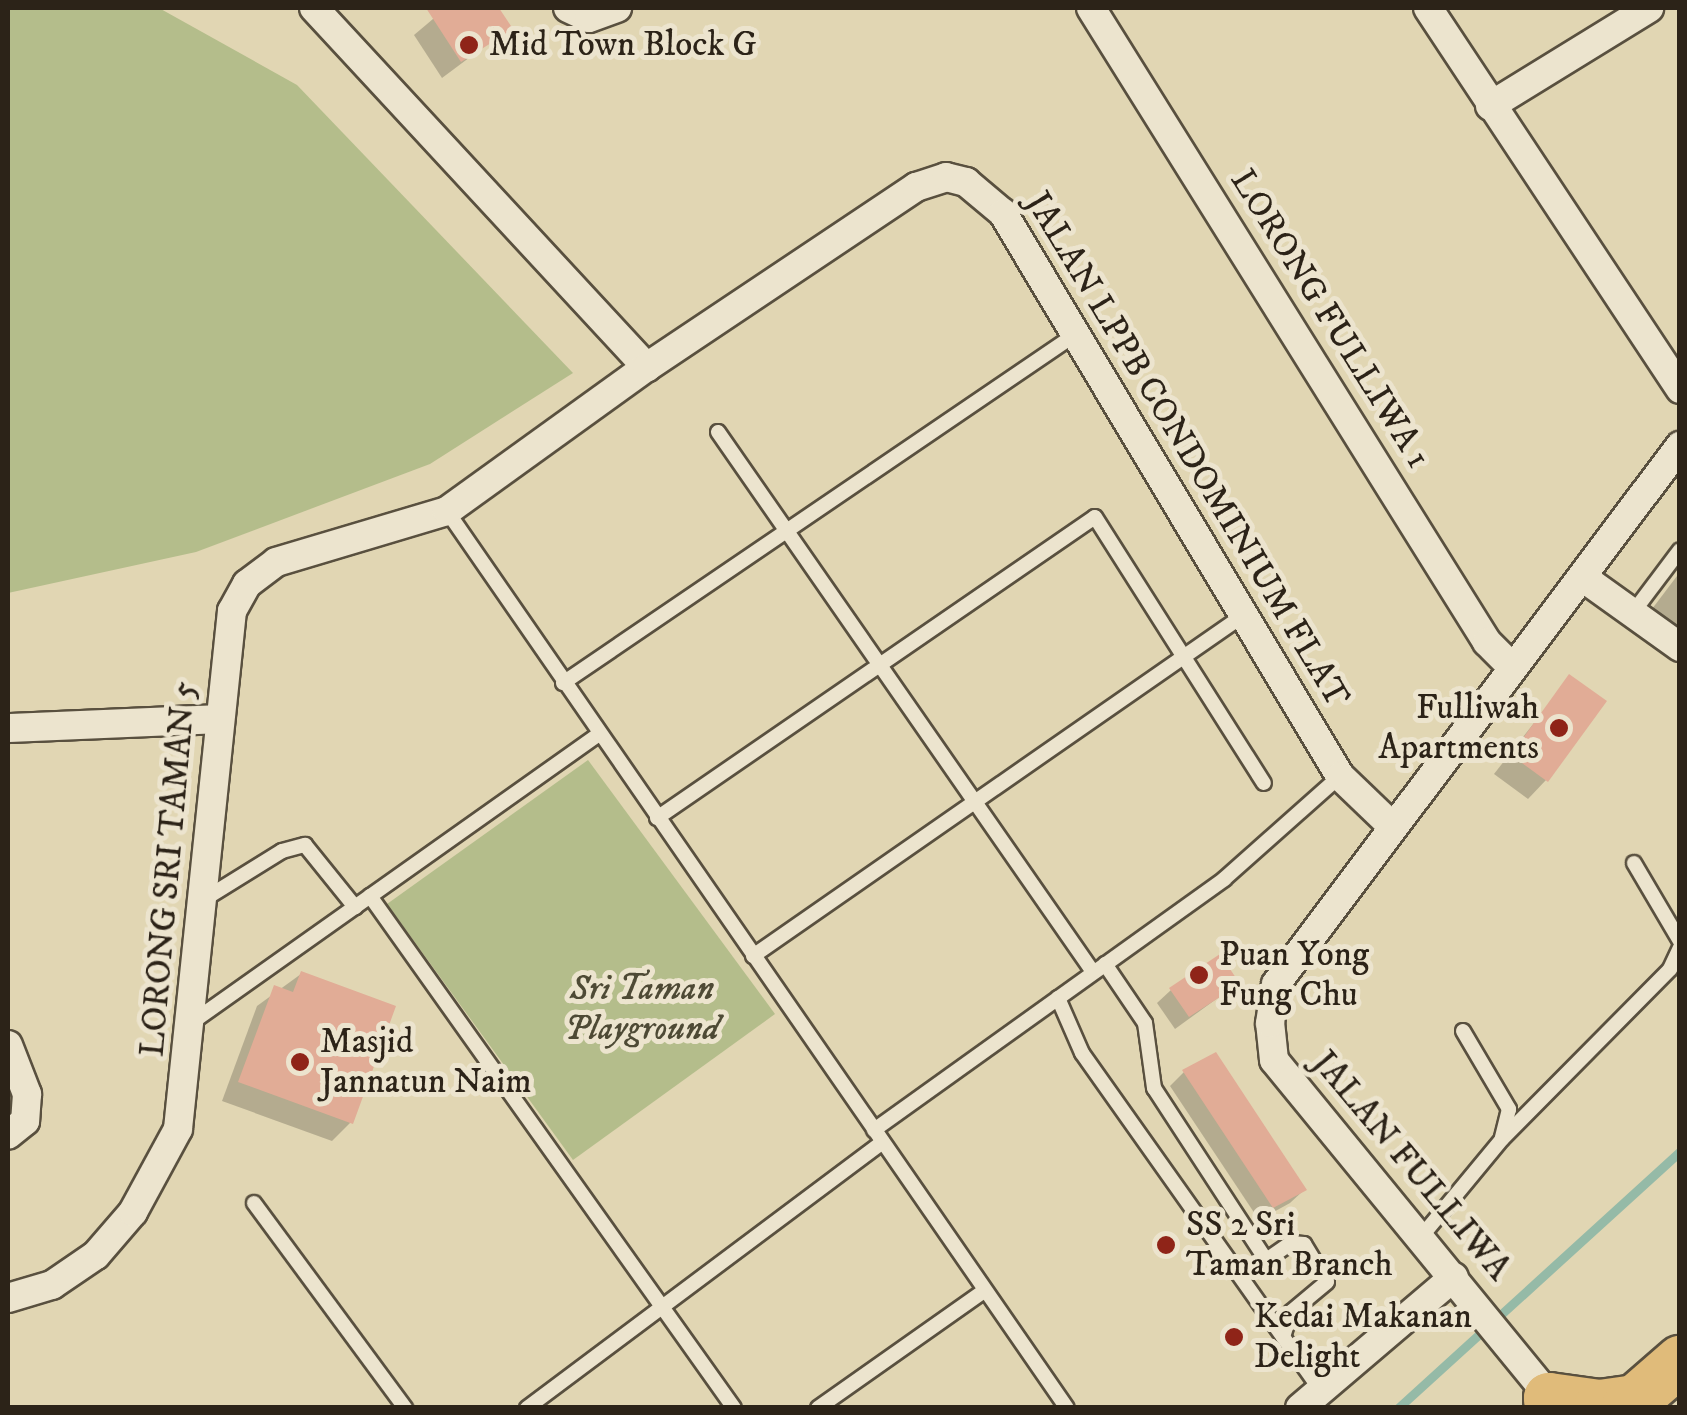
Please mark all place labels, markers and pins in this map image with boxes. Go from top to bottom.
place label: Mid Town Block G [489,24,757,66]
marker: Mid Town Block G [458,34,480,56]
place label: Fulliwah Apartments [1378,687,1539,769]
marker: Fulliwah Apartments [1548,717,1570,739]
place label: Puan Yong Fung Chu [1219,934,1369,1016]
marker: Puan Yong Fung Chu [1188,964,1210,986]
place label: Masjid Jannatun Naim [320,1021,532,1103]
marker: Masjid Jannatun Naim [289,1051,311,1073]
place label: SS 2 Sri Taman Branch [1186,1204,1393,1286]
marker: SS 2 Sri Taman Branch [1155,1234,1177,1256]
place label: Kedai Makanan Delight [1254,1296,1472,1378]
marker: Kedai Makanan Delight [1223,1326,1245,1348]

